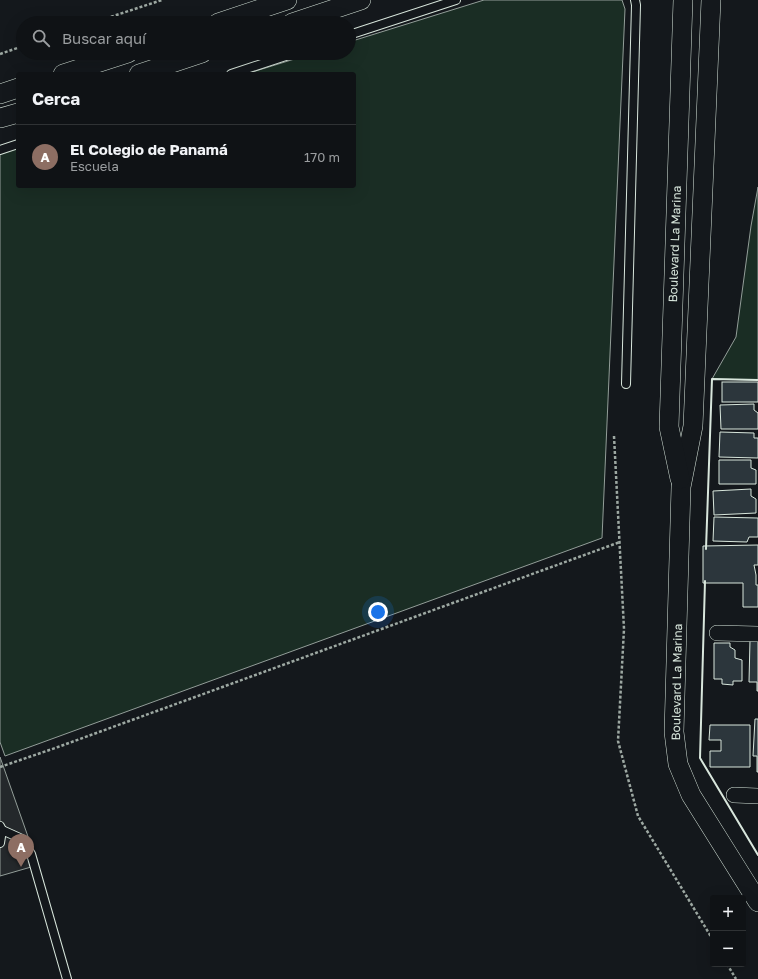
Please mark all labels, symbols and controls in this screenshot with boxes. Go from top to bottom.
search box [16,16,356,60]
icon: search [30,27,52,49]
text: Buscar aquí [62,29,146,47]
text: Cerca [32,88,80,109]
text: El Colegio de Panamá [70,140,228,158]
text: A [40,149,50,165]
text: 170 m [304,149,340,165]
text: Escuela [70,158,119,174]
street label: Boulevard La Marina [665,185,684,303]
your location [368,602,388,622]
street label: Boulevard La Marina [668,623,685,741]
pin: A [8,834,34,867]
map controls [710,895,746,967]
button: + [710,895,746,931]
button: − [710,931,746,967]

